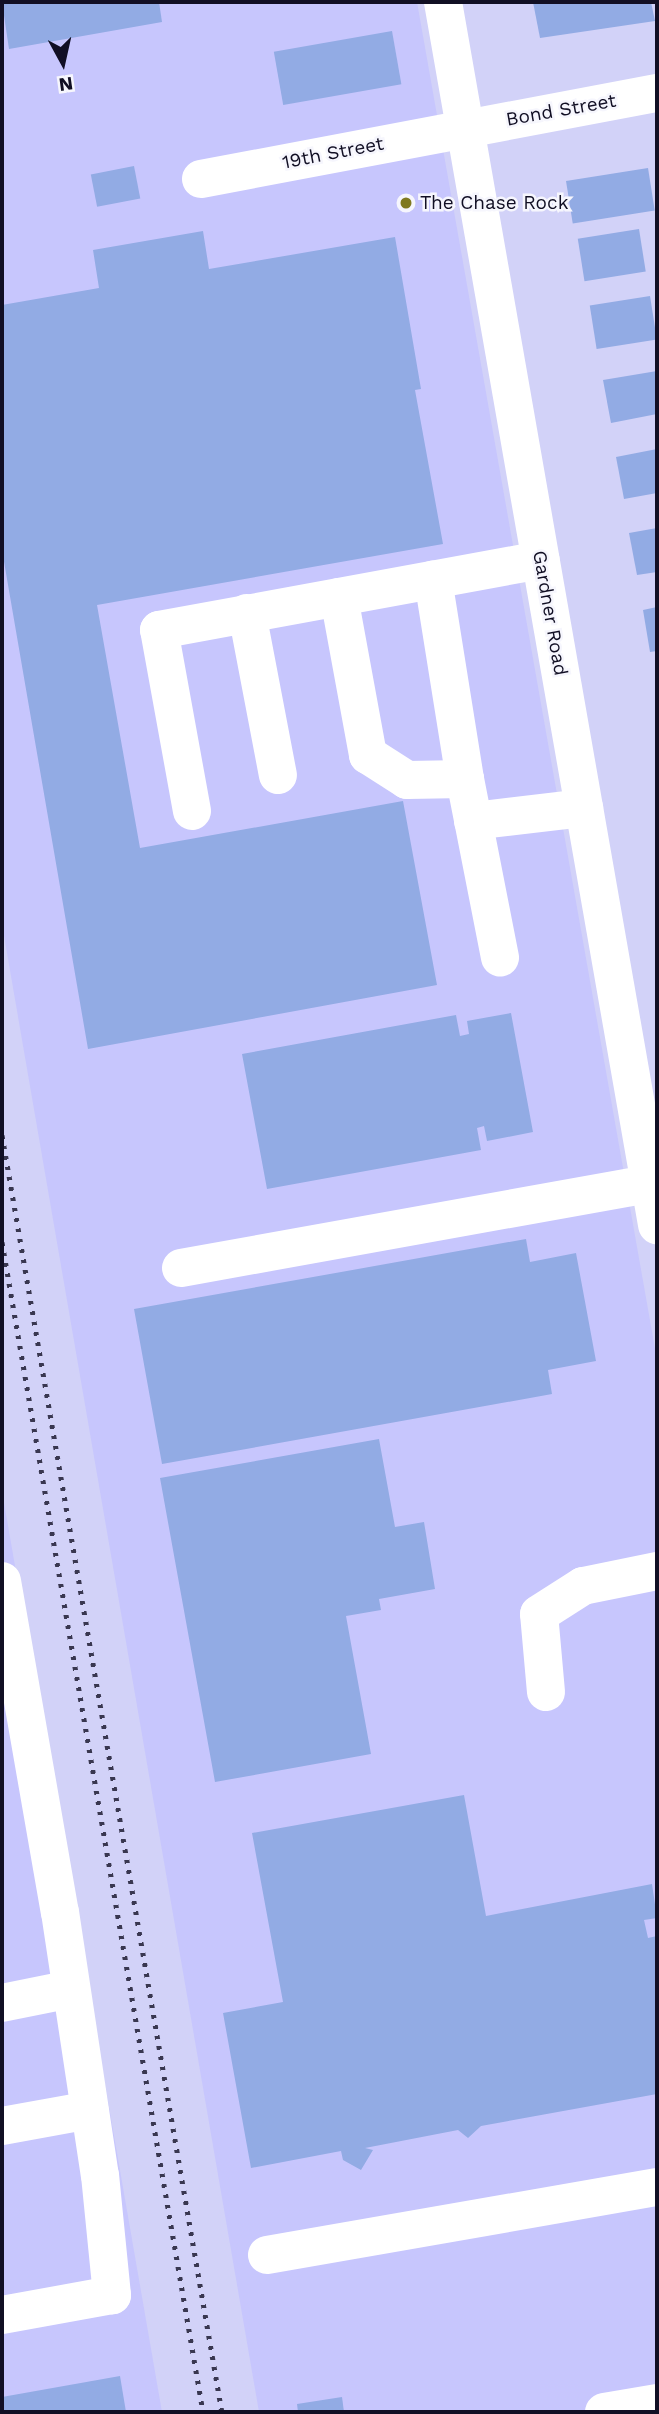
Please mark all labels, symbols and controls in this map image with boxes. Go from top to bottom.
north arrow [28,28,98,98]
text: N [57,72,75,97]
street label: Bond Street [504,89,618,131]
street label: 19th Street [281,132,385,174]
place label: The Chase Rock [420,192,568,214]
marker: The Chase Rock [398,195,414,211]
street label: Gardner Road [528,548,572,678]

